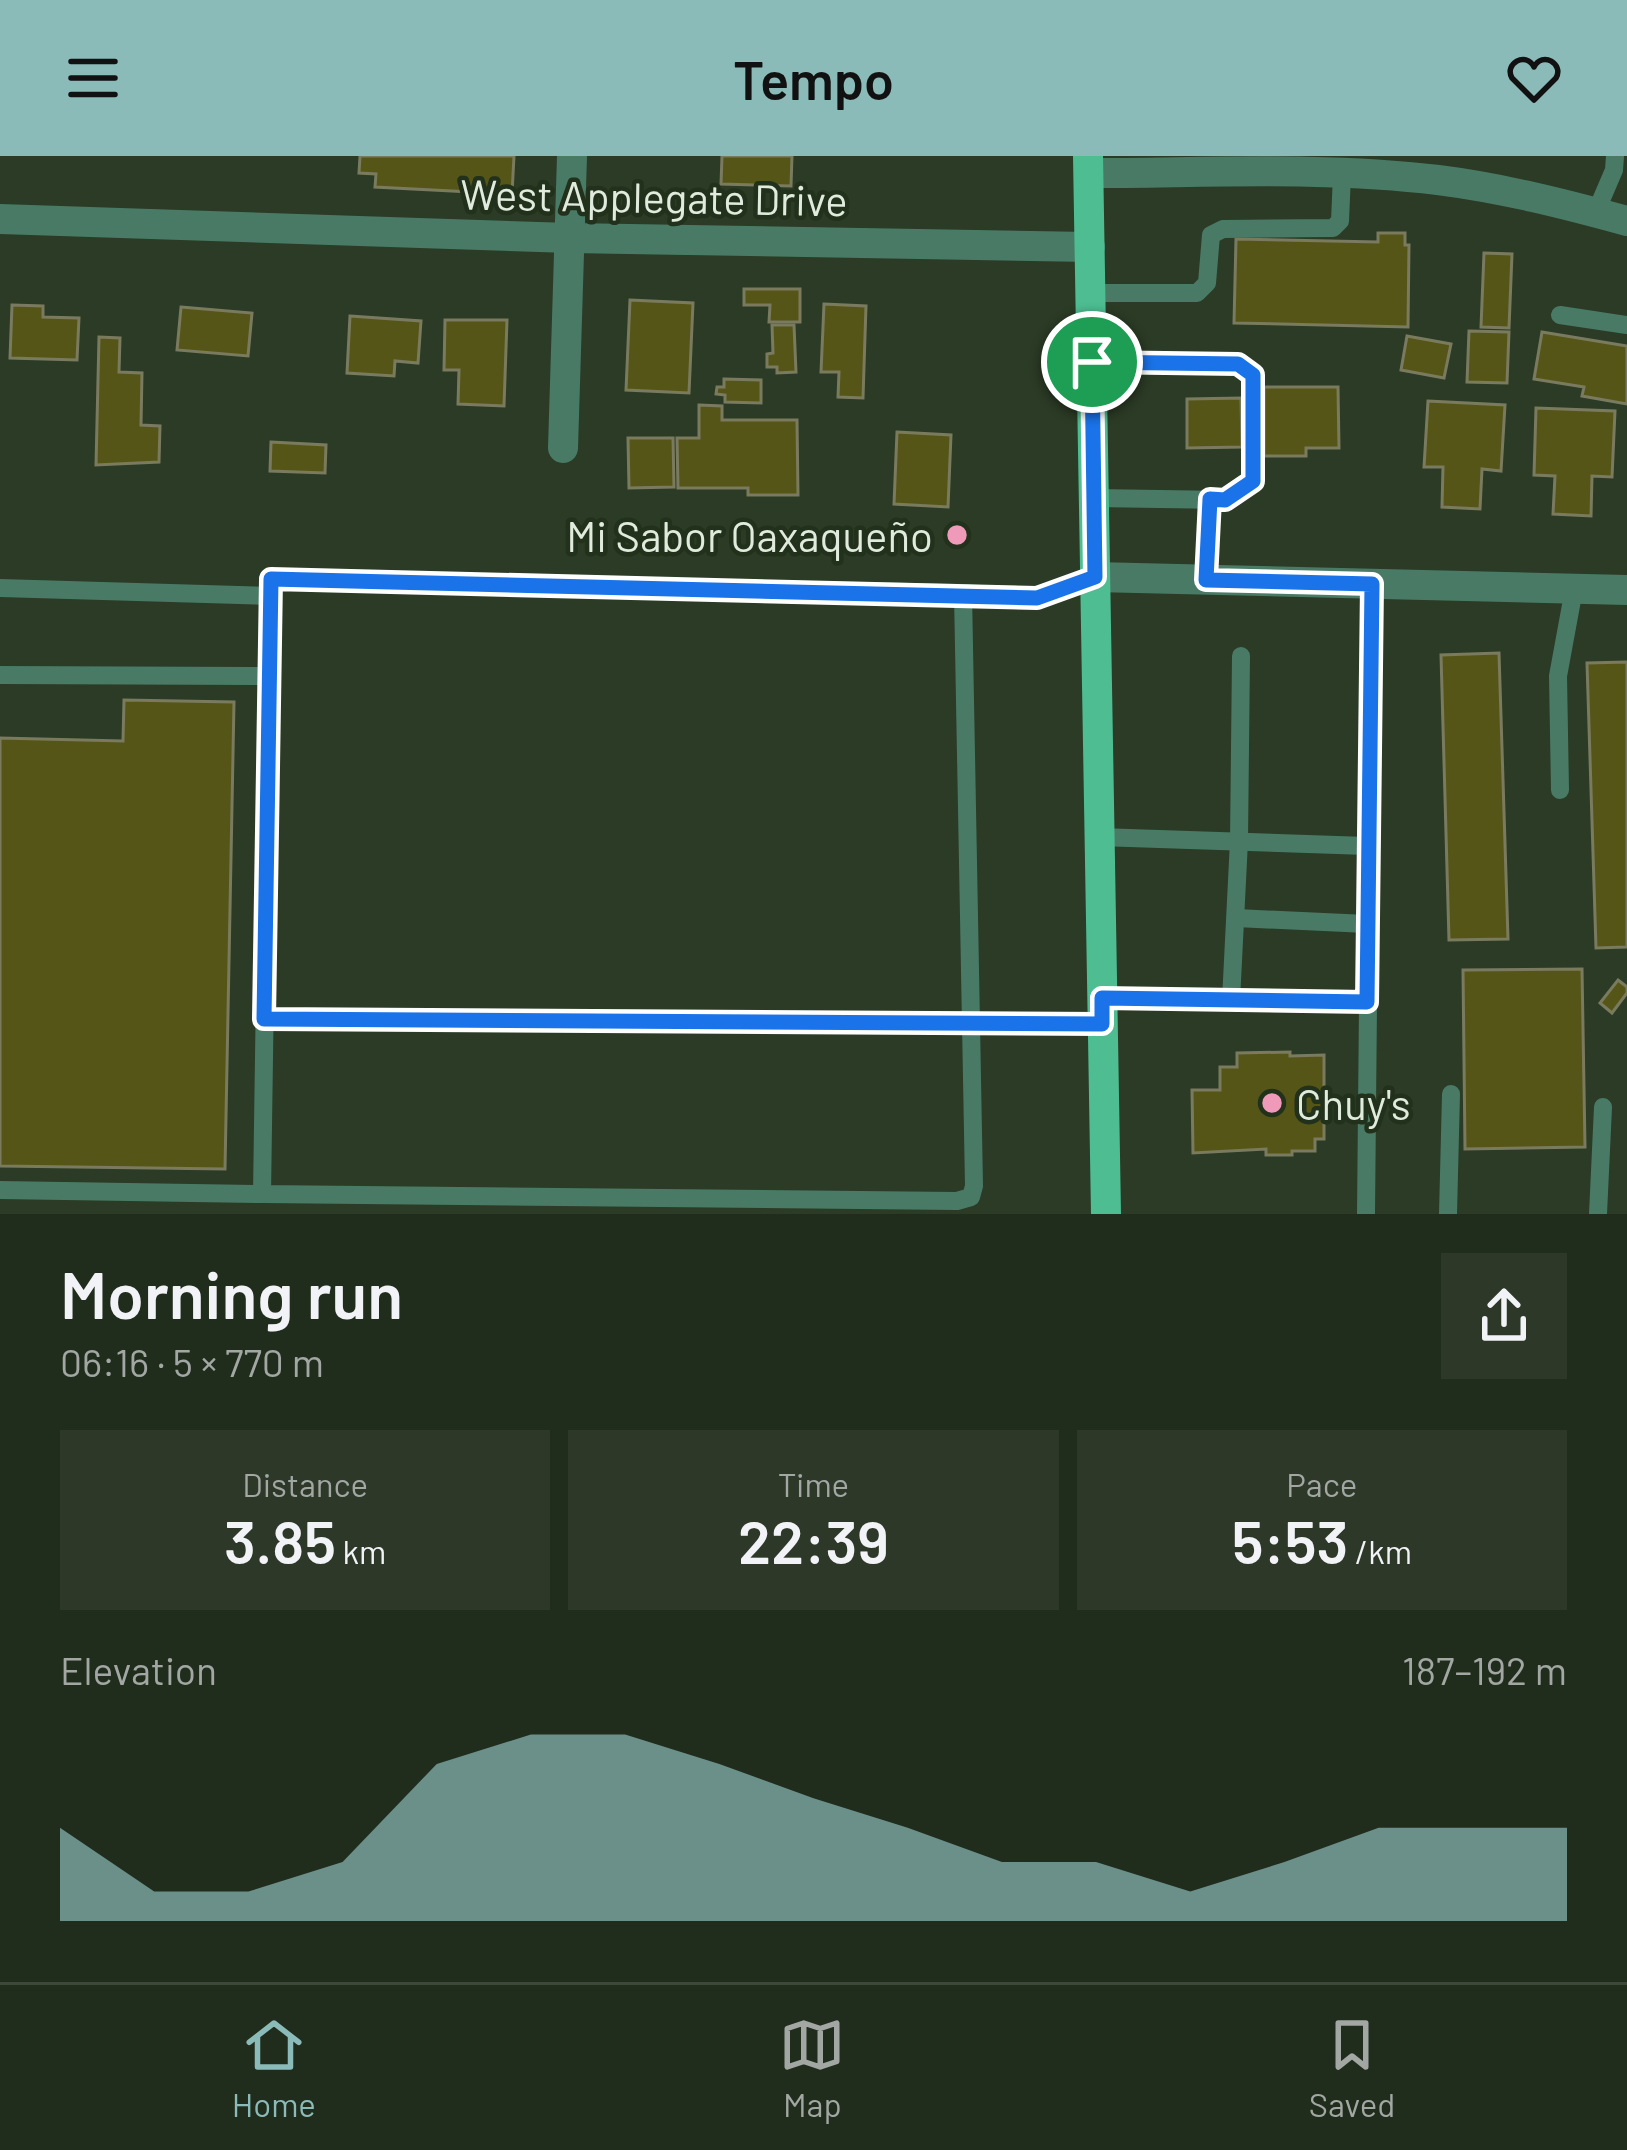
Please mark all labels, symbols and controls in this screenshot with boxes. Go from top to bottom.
icon: menu [60,45,126,111]
icon: heart [1501,45,1567,111]
text: Tempo [733,46,894,111]
street label: West Applegate Drive [460,168,848,225]
pin [1041,311,1143,413]
icon: arrive [1059,329,1125,395]
place label: Mi Sabor Oaxaqueño [566,510,933,561]
marker: Mi Sabor Oaxaqueño [944,522,970,548]
place label: Chuy's [1296,1078,1411,1129]
marker: Chuy's [1259,1090,1285,1116]
text: Morning run [60,1253,403,1332]
button: share [1441,1253,1567,1379]
text: 06:16 · 5 × 770 m [60,1338,324,1385]
text: Distance [242,1464,368,1504]
text: Time [778,1464,849,1504]
text: Pace [1286,1464,1357,1504]
text: 3.85 [224,1504,336,1576]
text: 22:39 [738,1504,889,1576]
text: 5:53 [1232,1504,1348,1576]
text: km [336,1531,386,1571]
text: /km [1348,1531,1412,1571]
text: Elevation [60,1646,217,1693]
text: 187–192 m [1402,1646,1567,1693]
tab: Home [232,2012,316,2124]
tab: Map [779,2012,845,2124]
tab: Saved [1309,2012,1395,2124]

